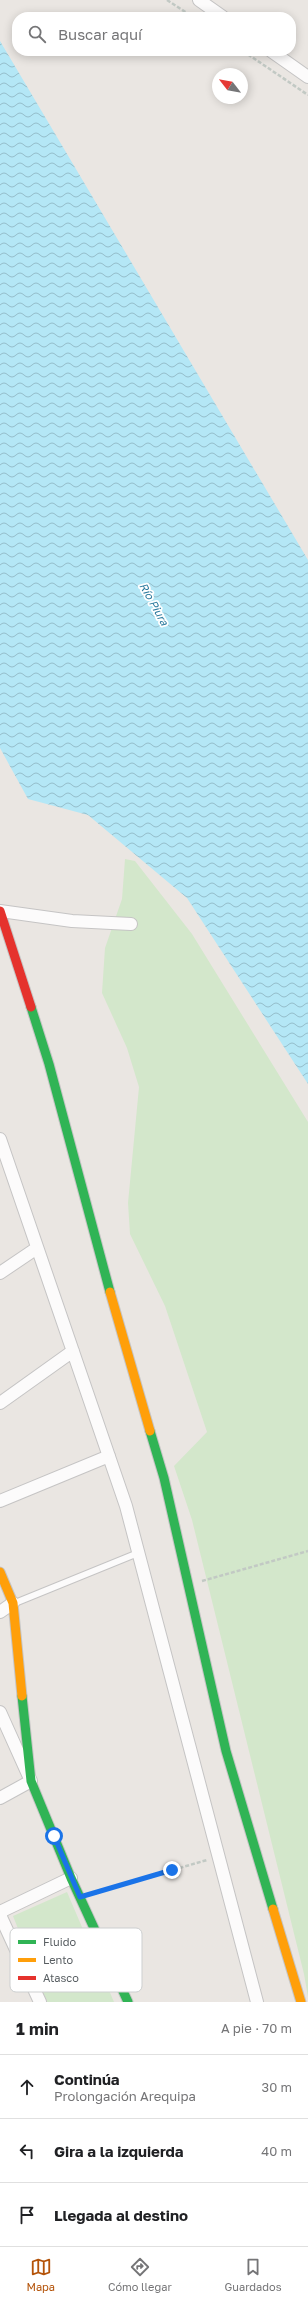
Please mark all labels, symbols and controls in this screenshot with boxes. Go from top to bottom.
search box [12,12,296,56]
icon: search [26,23,48,45]
text: Buscar aquí [58,25,142,43]
north arrow [212,68,248,104]
water label: Río Piura [137,580,172,628]
route start [45,1827,63,1845]
route end [163,1861,181,1879]
legend [10,1928,142,1992]
text: Fluido [43,1935,76,1948]
text: Lento [43,1953,74,1966]
text: Atasco [43,1971,79,1984]
text: 1 min [16,2018,59,2039]
text: A pie · 70 m [221,2020,292,2036]
text: Continúa [54,2070,120,2088]
icon: ahead [16,2076,38,2098]
text: 30 m [262,2079,292,2095]
text: Prolongación Arequipa [54,2088,196,2104]
icon: left [16,2140,38,2162]
text: Gira a la izquierda [54,2142,184,2160]
text: 40 m [261,2143,292,2159]
icon: arrive [16,2204,38,2226]
text: Llegada al destino [54,2206,188,2224]
tab: Mapa [26,2256,55,2293]
tab: Cómo llegar [108,2256,172,2293]
tab: Guardados [225,2256,282,2293]

